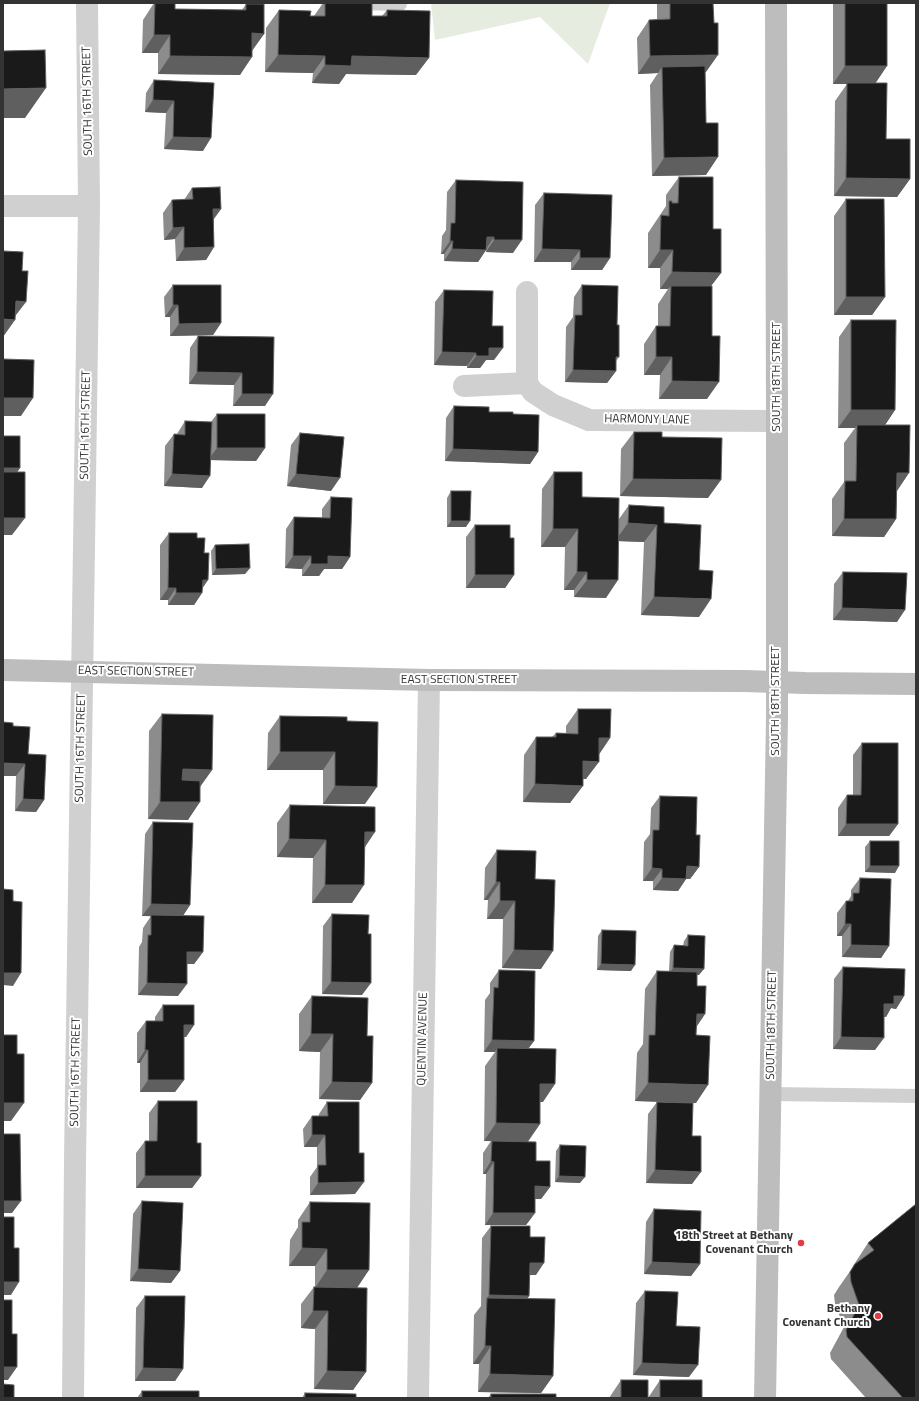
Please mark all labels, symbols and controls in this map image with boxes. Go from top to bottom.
street label: SOUTH 16TH STREET [80,46,96,156]
street label: SOUTH 18TH STREET [770,322,784,432]
street label: SOUTH 16TH STREET [78,370,94,480]
street label: HARMONY LANE [604,412,690,428]
street label: SOUTH 18TH STREET [769,646,783,756]
street label: EAST SECTION STREET [78,664,194,680]
street label: EAST SECTION STREET [401,673,517,687]
street label: SOUTH 16TH STREET [73,693,89,803]
street label: SOUTH 18TH STREET [764,970,780,1080]
street label: QUENTIN AVENUE [415,992,431,1086]
street label: SOUTH 16TH STREET [68,1017,84,1127]
place label: 18th Street at Bethany Covenant Church [675,1229,793,1257]
marker: 18th Street at Bethany Covenant Church [796,1238,806,1248]
place label: Bethany Covenant Church [783,1302,870,1330]
marker: Bethany Covenant Church [873,1311,883,1321]

